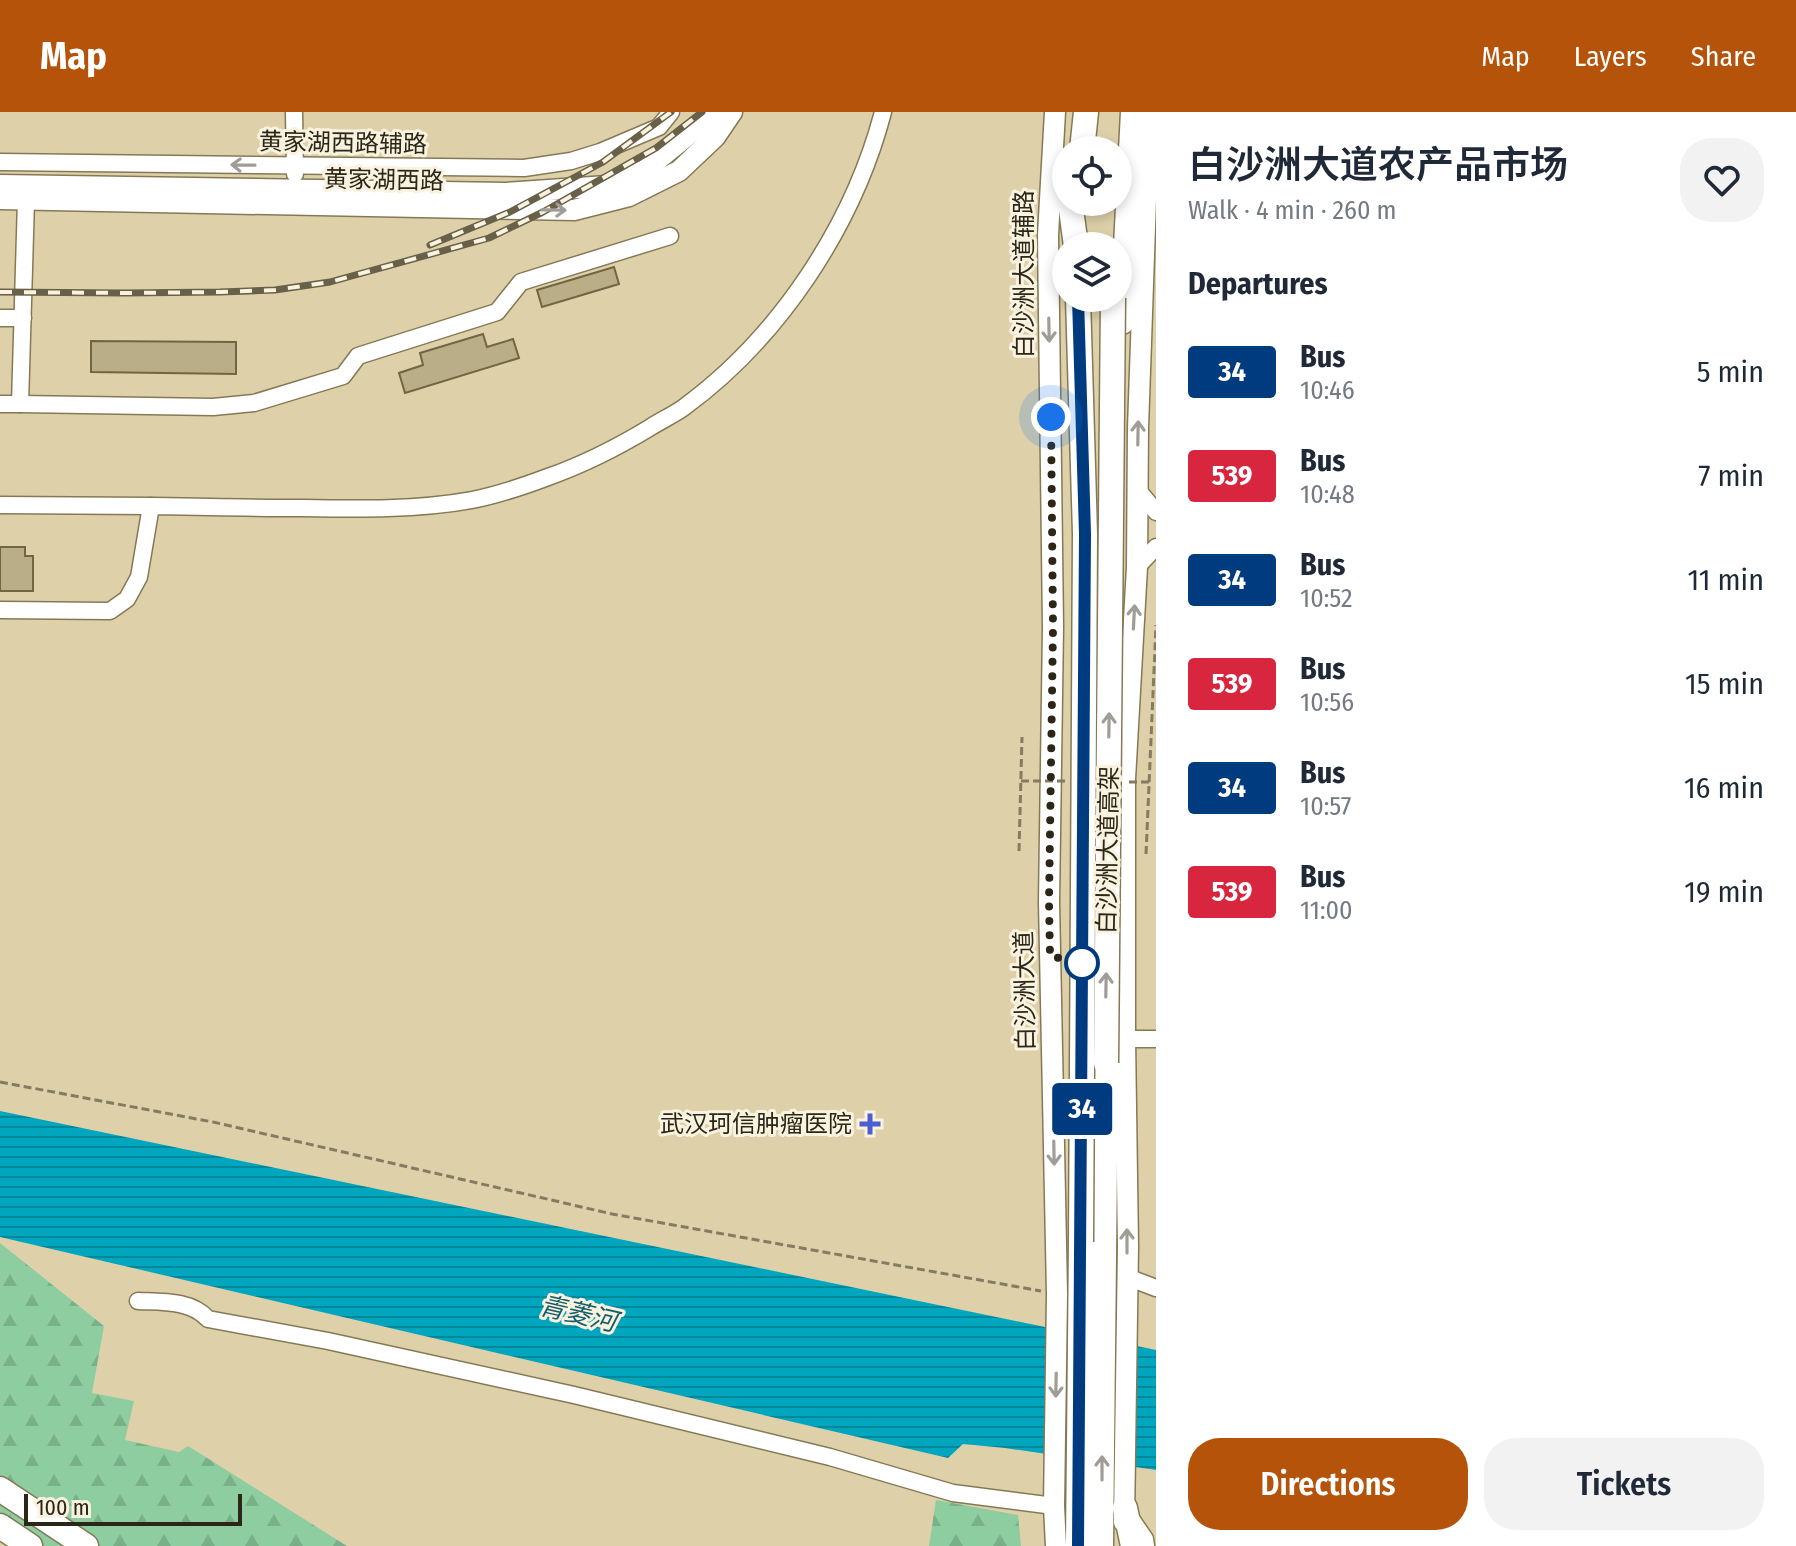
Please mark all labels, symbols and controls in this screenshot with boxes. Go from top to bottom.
text: Map [40,33,107,79]
text: Map [1481,40,1530,73]
text: Layers [1574,40,1647,73]
text: Share [1691,40,1756,73]
street label: 黄家湖西路辅路 [259,128,427,158]
map controls [1052,136,1132,312]
button: locate [1052,136,1132,216]
button: heart [1680,138,1764,222]
text: 白沙洲大道农产品市场 [1188,142,1568,188]
one-way arrow [230,158,257,173]
street label: 黄家湖西路 [324,165,444,195]
street label: 白沙洲大道辅路 [1010,190,1038,358]
text: Walk · 4 min · 260 m [1188,195,1397,226]
one-way arrow [540,202,567,217]
button: layers [1052,232,1132,312]
text: Departures [1188,266,1328,302]
one-way arrow [1042,316,1057,343]
text: Bus [1300,339,1345,375]
text: 5 min [1697,354,1764,390]
text: 34 [1218,355,1246,388]
text: 10:46 [1300,375,1355,406]
your location [1031,397,1071,437]
one-way arrow [1130,420,1146,447]
text: Bus [1300,443,1345,479]
text: 7 min [1698,458,1764,494]
text: 539 [1212,459,1252,492]
text: 10:48 [1300,479,1355,510]
text: Bus [1300,547,1345,583]
text: 11 min [1688,562,1764,598]
text: 34 [1218,563,1246,596]
text: 10:52 [1300,583,1352,614]
one-way arrow [1127,604,1142,631]
text: Bus [1300,651,1345,687]
text: 15 min [1685,666,1764,702]
text: 539 [1212,667,1252,700]
text: 10:56 [1300,687,1354,718]
one-way arrow [1101,712,1117,739]
text: Bus [1300,755,1345,791]
street label: 白沙洲大道高架 [1093,766,1123,934]
text: 16 min [1684,770,1764,806]
text: 34 [1218,771,1246,804]
text: 10:57 [1300,791,1351,822]
text: Bus [1300,859,1345,895]
text: 19 min [1684,874,1764,910]
text: 539 [1212,875,1252,908]
text: 11:00 [1300,895,1353,926]
street label: 白沙洲大道 [1010,931,1040,1051]
unlabelled marker [1065,946,1099,980]
one-way arrow [1099,972,1114,999]
line badge: 34 [1046,1083,1118,1135]
text: 34 [1068,1092,1096,1125]
place label: 武汉珂信肿瘤医院 [660,1110,852,1138]
marker: 武汉珂信肿瘤医院 [859,1113,881,1135]
one-way arrow [1046,1139,1062,1166]
one-way arrow [1119,1228,1135,1255]
water label: 青菱河 [537,1290,624,1339]
one-way arrow [1048,1371,1064,1398]
button: Directions [1188,1438,1468,1530]
button: Tickets [1484,1438,1764,1530]
one-way arrow [1094,1455,1110,1482]
scale bar [24,1490,242,1526]
text: 100 m [36,1494,90,1521]

